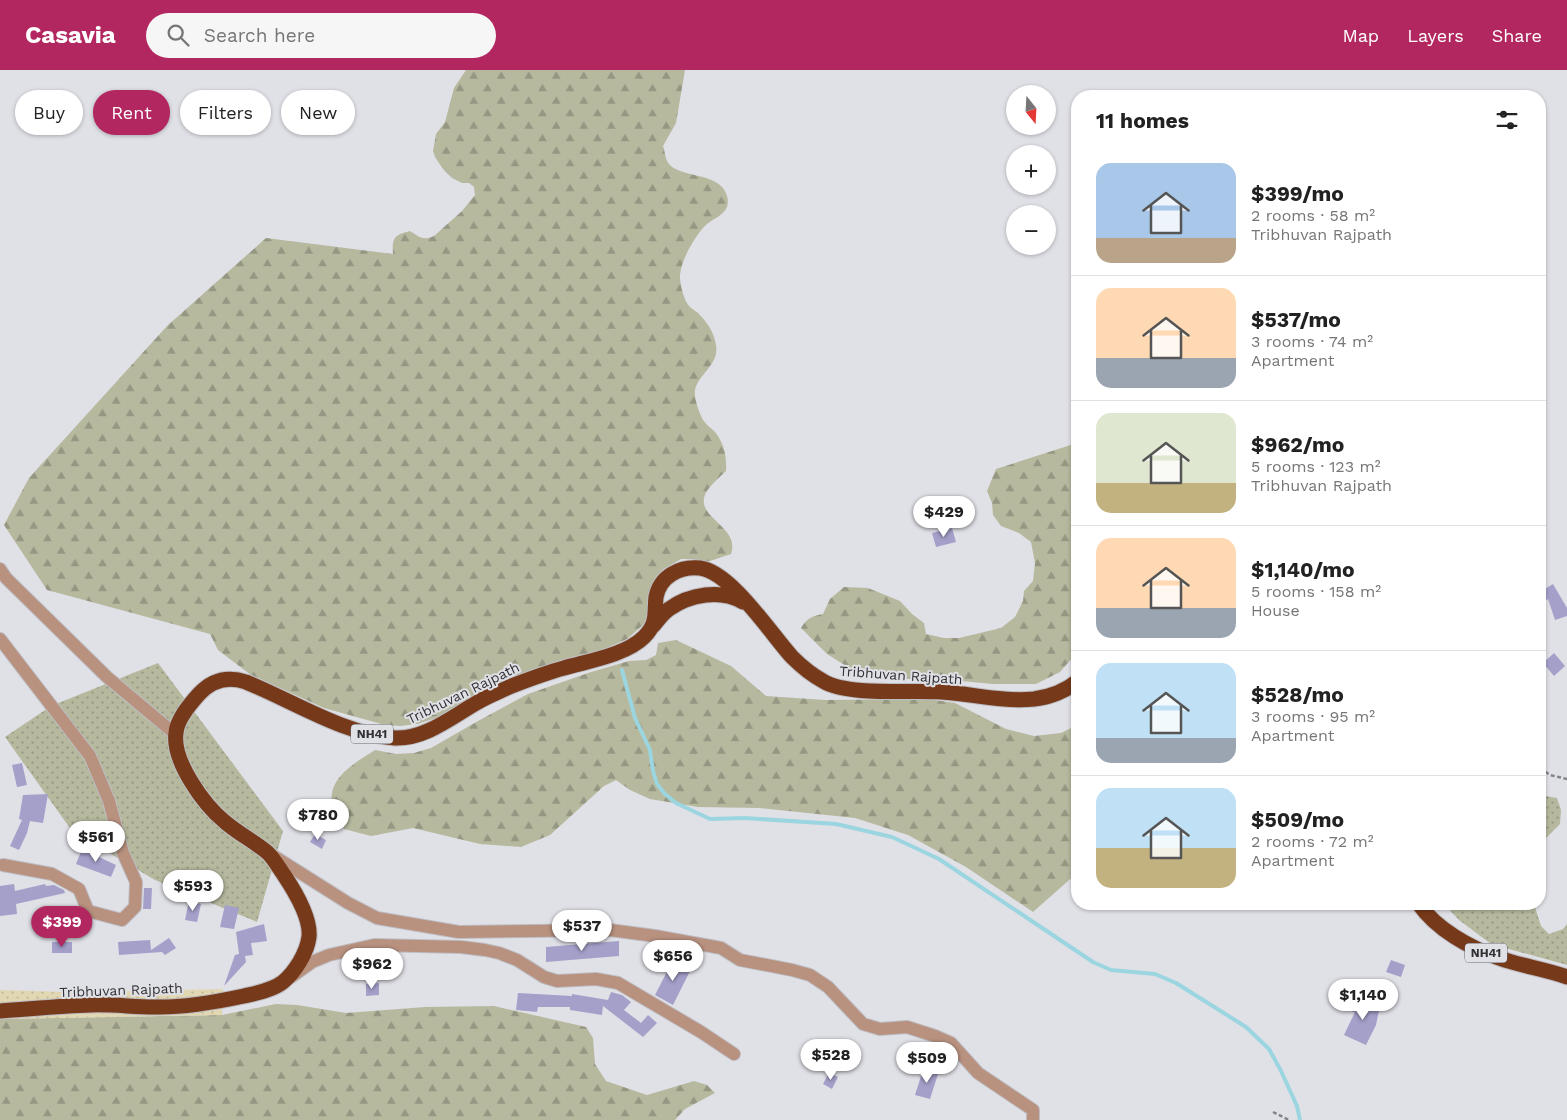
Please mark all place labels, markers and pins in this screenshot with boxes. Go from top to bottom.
pin: $429 [914,496,974,538]
pin: $780 [288,798,348,841]
pin: $561 [66,820,126,863]
pin: $593 [163,870,223,912]
pin: $399 [32,906,92,948]
pin: $537 [552,910,612,952]
pin: $656 [643,940,703,982]
pin: $962 [342,948,402,990]
pin: $1,140 [1322,978,1404,1021]
pin: $528 [801,1038,861,1081]
pin: $509 [897,1042,957,1084]

